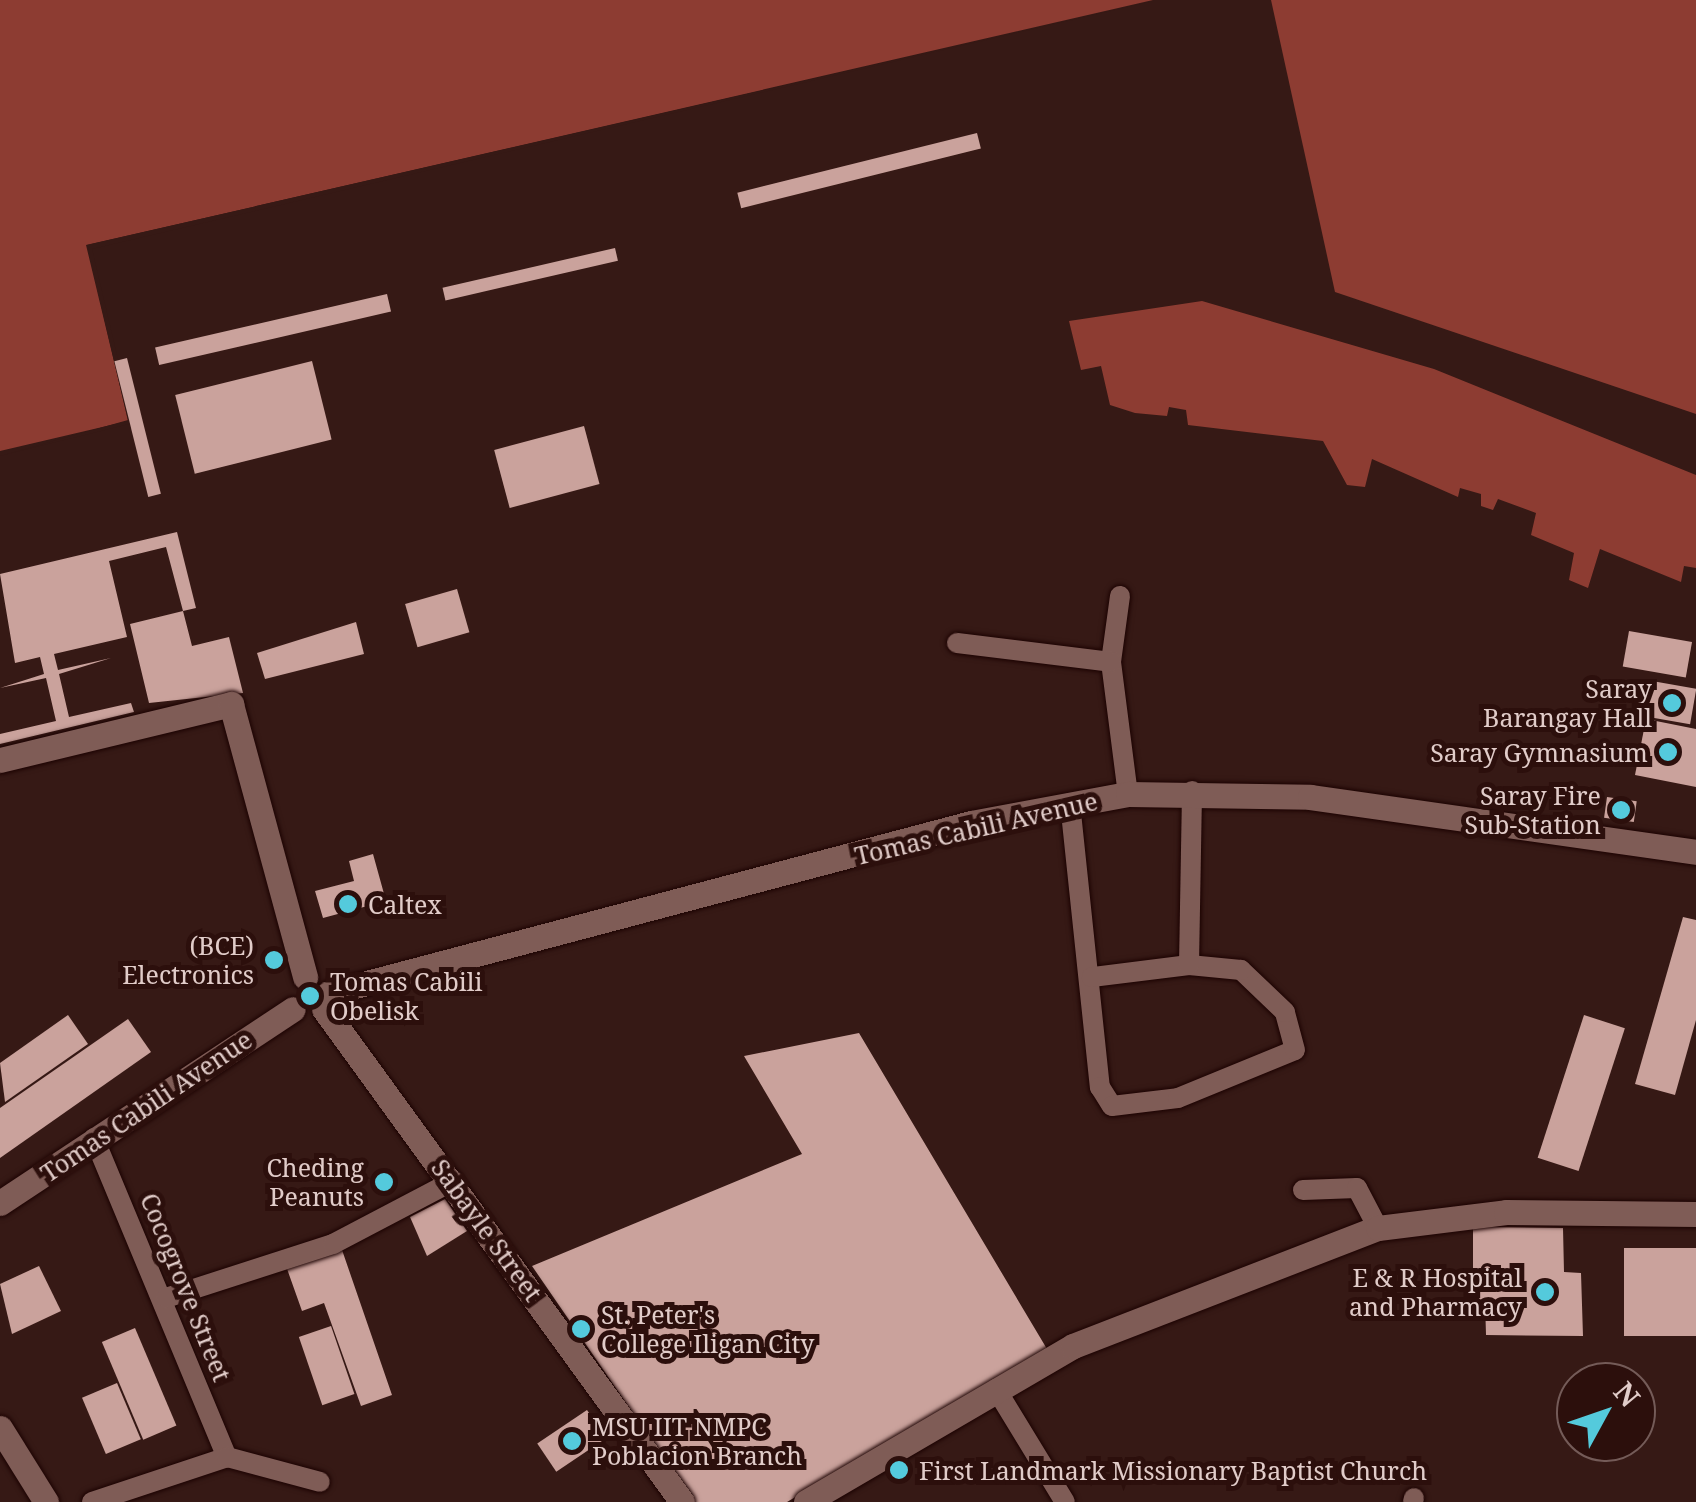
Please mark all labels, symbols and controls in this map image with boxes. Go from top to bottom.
place label: Saray Barangay Hall [1483,674,1652,733]
marker: Saray Barangay Hall [1661,692,1683,714]
place label: Saray Gymnasium [1430,737,1648,767]
marker: Saray Gymnasium [1657,741,1679,763]
place label: Saray Fire Sub-Station [1465,781,1601,840]
street label: Tomas Cabili Avenue [852,785,1100,871]
marker: Saray Fire Sub-Station [1610,799,1632,821]
place label: Caltex [368,889,442,919]
marker: Caltex [337,893,359,915]
place label: (BCE) Electronics [122,931,254,990]
marker: (BCE) Electronics [263,949,285,971]
place label: Tomas Cabili Obelisk [330,967,482,1026]
marker: Tomas Cabili Obelisk [299,985,321,1007]
street label: Tomas Cabili Avenue [35,1024,257,1188]
place label: Cheding Peanuts [266,1153,364,1212]
street label: Sabayle Street [425,1153,549,1307]
marker: Cheding Peanuts [373,1171,395,1193]
street label: Cocogrove Street [135,1189,237,1385]
place label: E & R Hospital and Pharmacy [1349,1263,1522,1322]
marker: E & R Hospital and Pharmacy [1532,1279,1558,1305]
place label: St. Peter's College Iligan City [601,1300,814,1359]
marker: St. Peter's College Iligan City [570,1318,592,1340]
north arrow [1556,1362,1656,1462]
text: N [1606,1373,1649,1415]
place label: MSU IIT NMPC Poblacion Branch [592,1412,802,1471]
marker: MSU IIT NMPC Poblacion Branch [561,1430,583,1452]
place label: First Landmark Missionary Baptist Church [919,1455,1427,1485]
marker: First Landmark Missionary Baptist Church [888,1459,910,1481]

